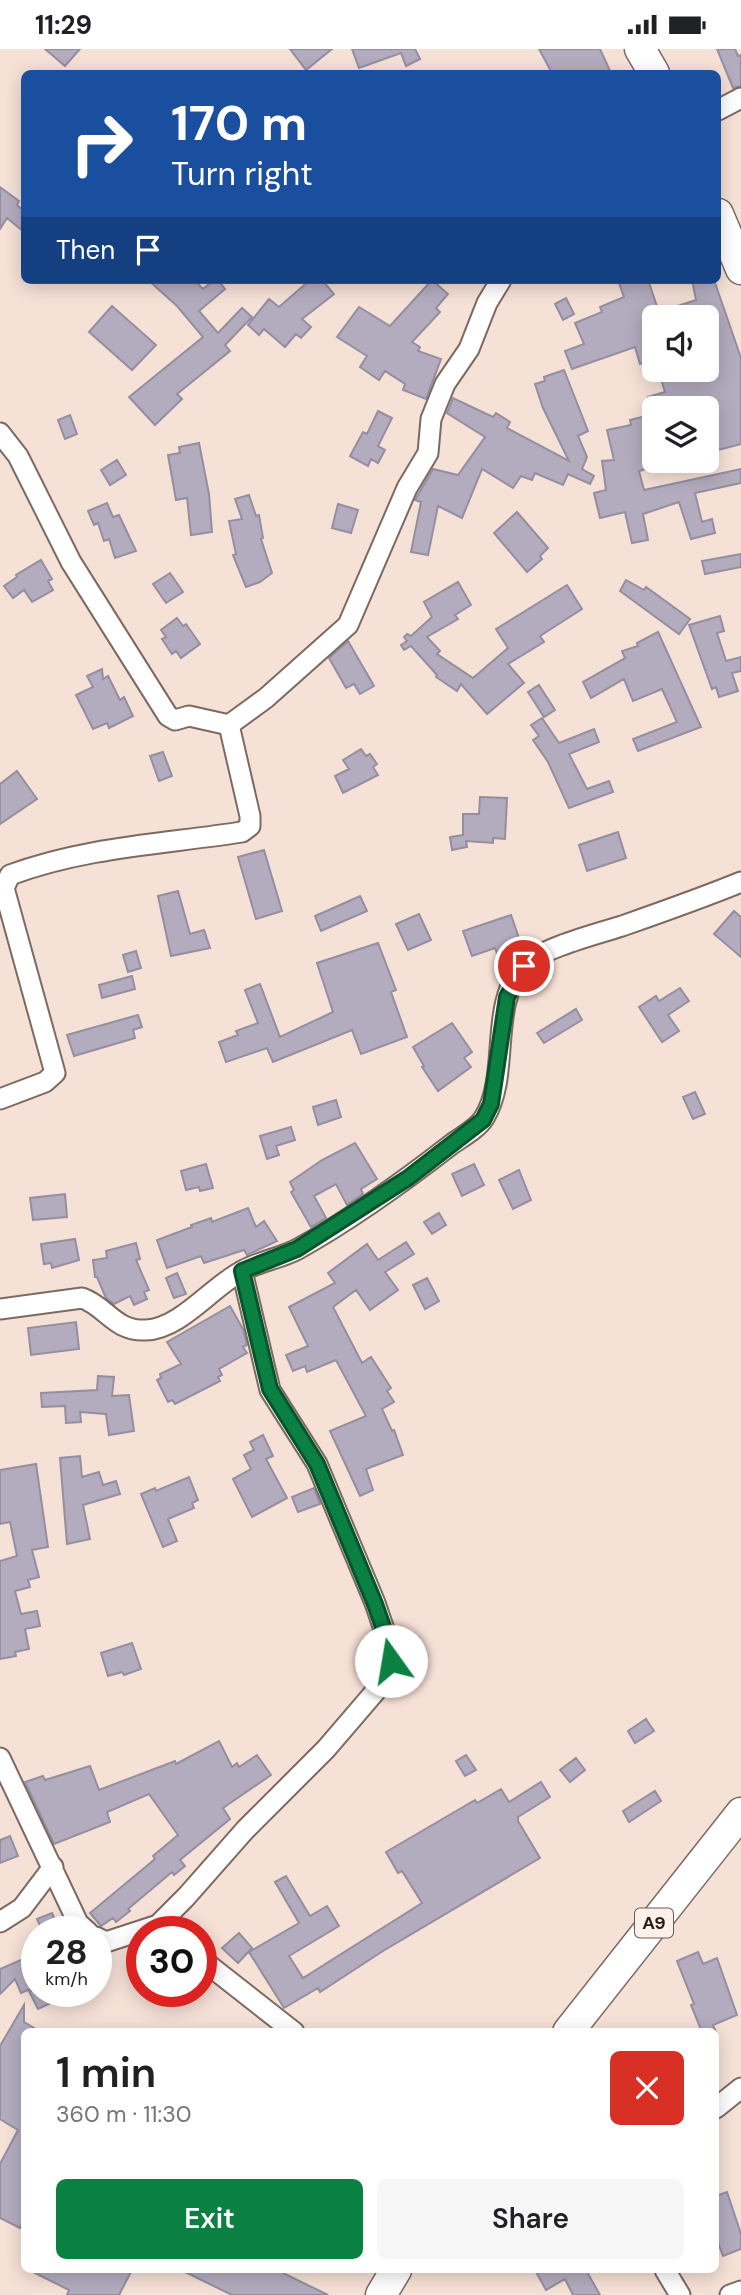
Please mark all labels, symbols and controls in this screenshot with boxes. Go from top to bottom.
text: 11:29 [35,8,92,42]
text: 170 m [171,91,307,155]
icon: right [56,98,147,189]
text: Turn right [171,153,313,195]
icon: arrive [129,231,167,269]
text: Then [56,233,115,267]
map controls [642,305,719,473]
button: sound [642,305,719,382]
button: layers [642,396,719,473]
pin [494,936,554,996]
icon: arrive [505,947,543,985]
position arrow [354,1624,428,1698]
road number: A9 [635,1909,673,1937]
speed limit sign: 30 [126,1916,217,2007]
text: 28 [45,1929,88,1975]
text: km/h [45,1967,88,1991]
text: 1 min [56,2045,156,2100]
button: close [610,2051,684,2125]
text: 360 m · 11:30 [56,2099,192,2129]
button: Exit [56,2179,363,2259]
button: Share [377,2179,684,2259]

